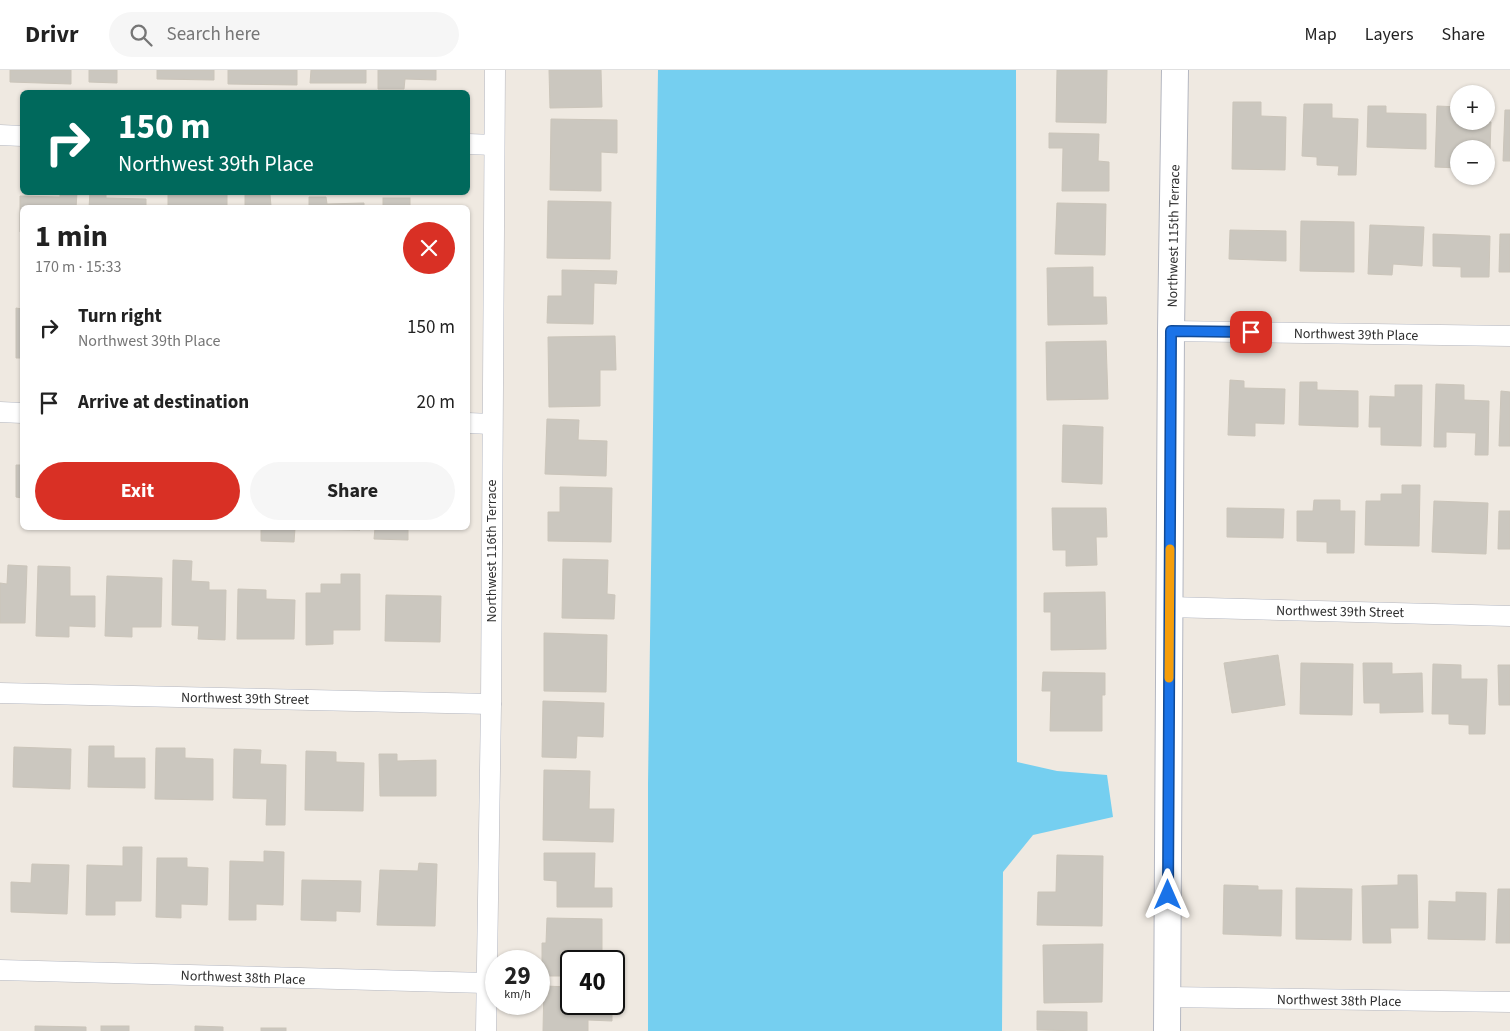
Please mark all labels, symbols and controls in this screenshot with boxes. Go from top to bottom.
search box [109,12,459,57]
text: Drivr [25,17,79,52]
icon: search [127,21,155,49]
text: Search here [167,21,260,48]
text: Map [1305,22,1337,47]
text: Layers [1365,22,1414,47]
text: Share [1442,22,1485,47]
map controls [1450,85,1495,185]
button: + [1450,85,1495,130]
text: 150 m [118,102,210,152]
icon: right [35,110,100,175]
button: − [1450,140,1495,185]
text: Northwest 39th Place [118,148,314,180]
street label: Northwest 115th Terrace [1163,164,1185,308]
text: 1 min [35,215,108,258]
button: close [403,222,455,274]
text: 170 m · 15:33 [35,256,122,278]
text: Turn right [78,303,162,330]
pin [1230,311,1272,353]
icon: right [35,314,63,342]
text: 150 m [407,314,455,341]
icon: arrive [1237,318,1265,346]
street label: Northwest 39th Place [1294,324,1418,346]
text: Northwest 39th Place [78,330,220,352]
icon: arrive [35,389,63,417]
text: Arrive at destination [78,389,249,416]
text: 20 m [417,389,455,416]
button: Exit [35,462,240,520]
button: Share [250,462,455,520]
street label: Northwest 116th Terrace [482,479,502,622]
street label: Northwest 39th Street [1276,601,1404,623]
street label: Northwest 39th Street [181,688,309,710]
position arrow [1141,868,1193,920]
speed limit sign: 40 [560,950,625,1015]
text: 29 [504,958,531,994]
street label: Northwest 38th Place [180,966,306,990]
text: km/h [504,986,531,1003]
street label: Northwest 38th Place [1277,990,1401,1012]

